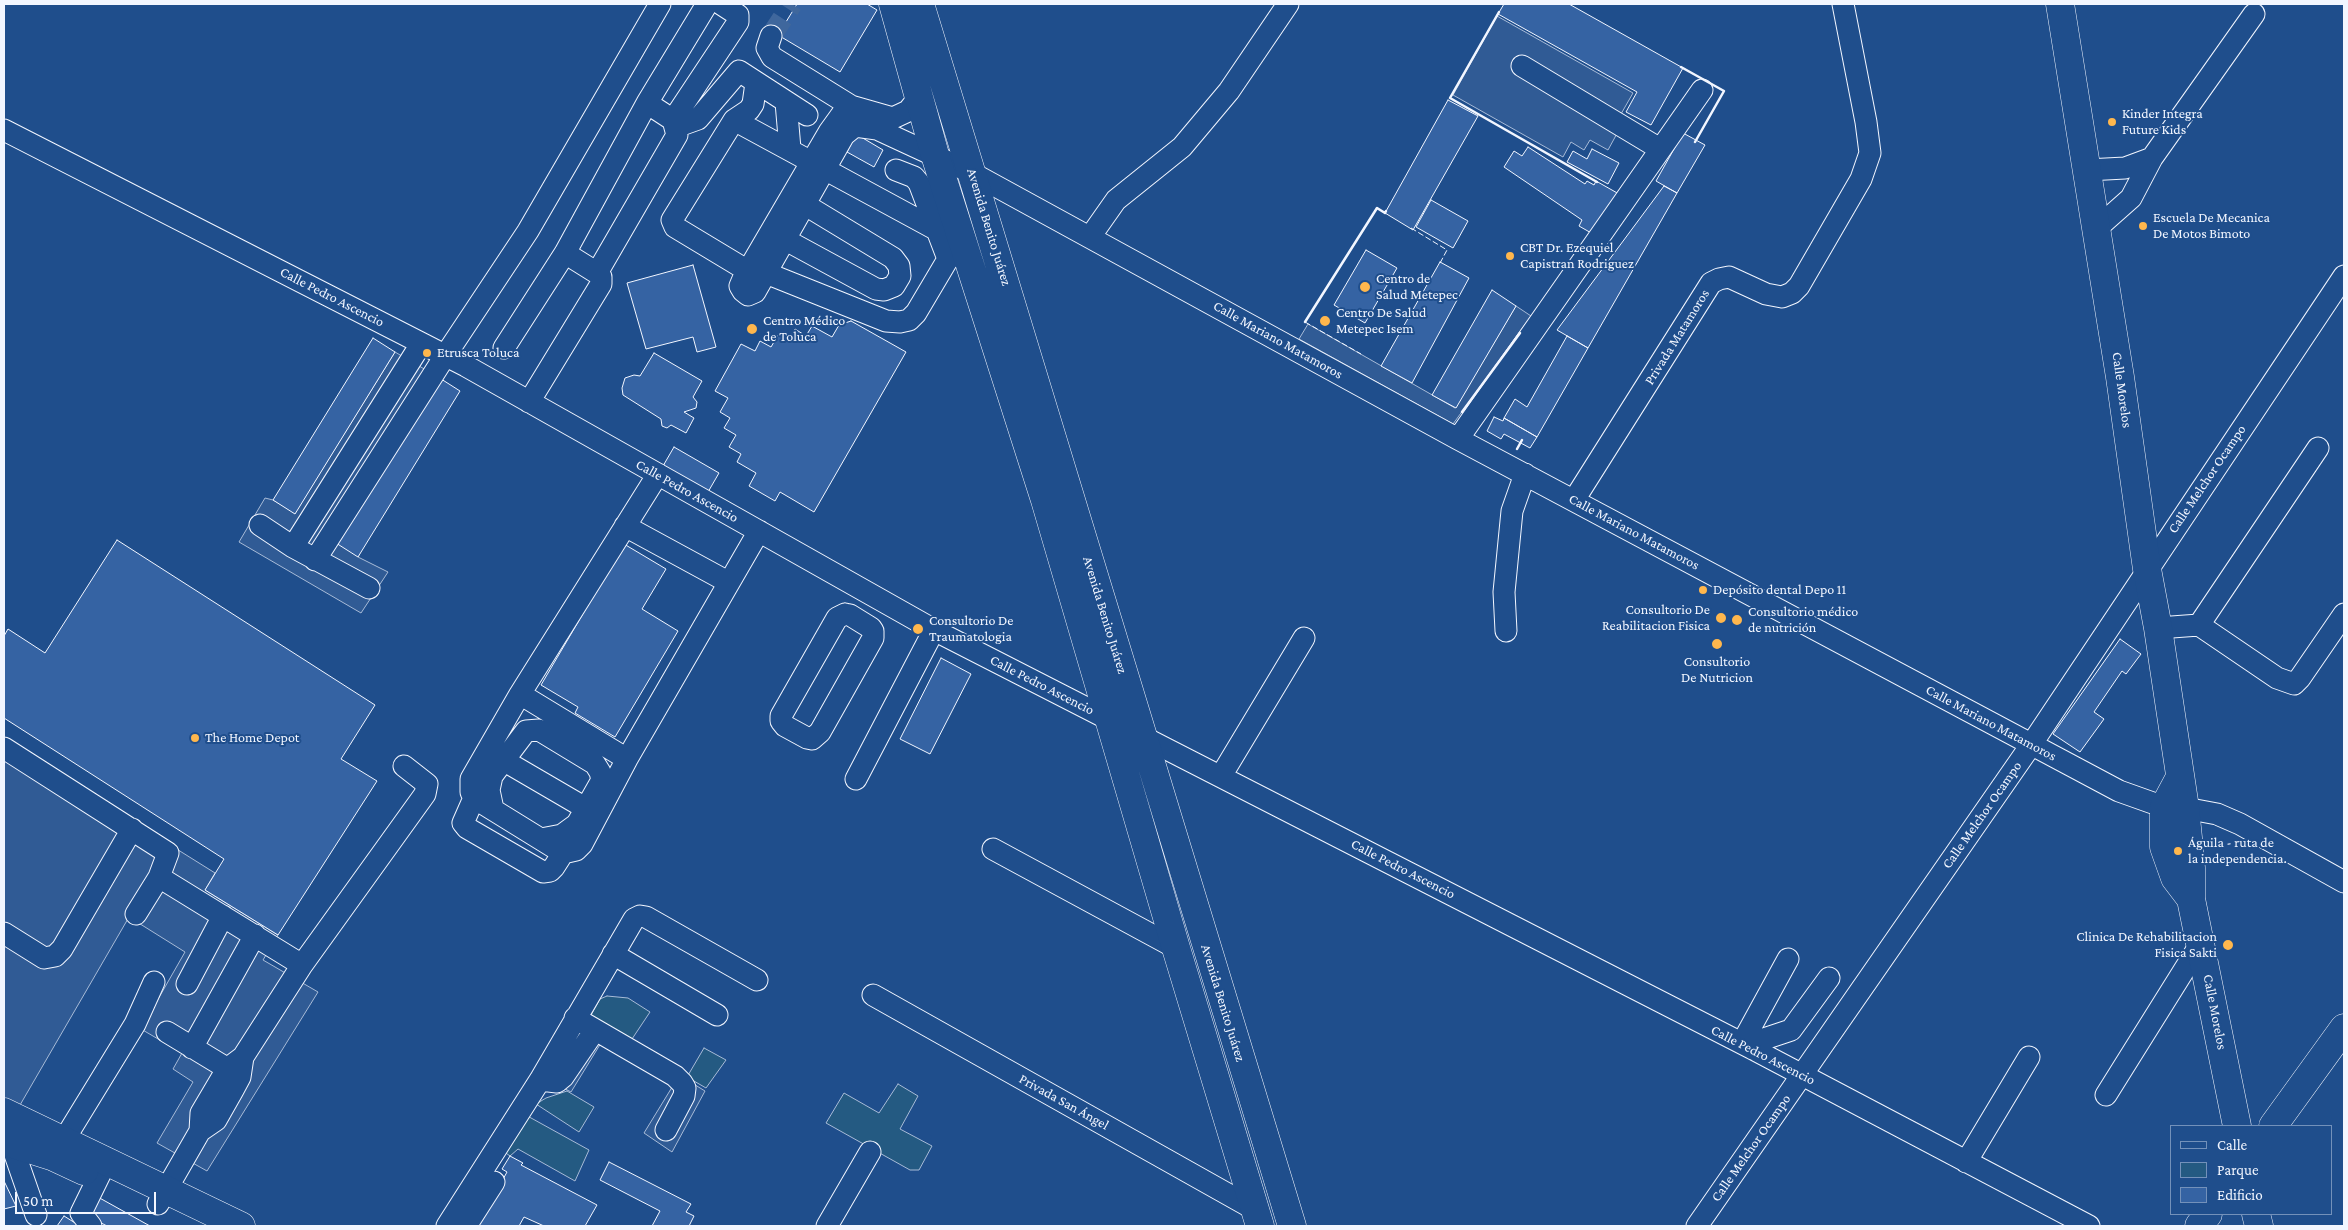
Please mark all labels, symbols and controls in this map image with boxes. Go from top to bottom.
place label: Kinder Integra Future Kids [2122,106,2203,138]
marker: Kinder Integra Future Kids [2106,116,2118,128]
street label: Avenida Benito Juárez [963,166,1015,288]
place label: Escuela De Mecanica De Motos Bimoto [2153,210,2270,242]
marker: Escuela De Mecanica De Motos Bimoto [2137,220,2149,232]
place label: CBT Dr. Ezequiel Capistran Rodriguez [1520,240,1634,272]
marker: CBT Dr. Ezequiel Capistran Rodriguez [1504,250,1516,262]
street label: Calle Pedro Ascencio [277,263,387,331]
place label: Centro de Salud Metepec [1376,271,1458,304]
marker: Centro de Salud Metepec [1358,280,1372,294]
street label: Privada Matamoros [1641,286,1713,388]
street label: Calle Mariano Matamoros [1210,297,1346,383]
place label: Centro De Salud Metepec Isem [1336,305,1426,338]
place label: Centro Médico de Toluca [763,313,845,346]
marker: Centro De Salud Metepec Isem [1318,314,1332,328]
marker: Centro Médico de Toluca [745,322,759,336]
place label: Etrusca Toluca [437,345,519,361]
marker: Etrusca Toluca [421,347,433,359]
street label: Calle Morelos [2108,351,2136,429]
street label: Calle Melchor Ocampo [2164,422,2250,536]
street label: Calle Pedro Ascencio [633,456,741,526]
street label: Calle Mariano Matamoros [1566,490,1702,574]
street label: Avenida Benito Juárez [1079,554,1131,676]
place label: Depósito dental Depo 11 [1713,582,1846,598]
marker: Depósito dental Depo 11 [1697,584,1709,596]
place label: Consultorio De Reabilitacion Fisica [1602,602,1710,634]
place label: Consultorio médico de nutrición [1748,604,1858,636]
marker: Consultorio De Reabilitacion Fisica [1714,611,1728,625]
place label: Consultorio De Traumatologia [929,613,1013,646]
marker: Consultorio médico de nutrición [1730,613,1744,627]
marker: Consultorio De Traumatologia [911,622,925,636]
marker: Consultorio De Nutricion [1710,637,1724,651]
street label: Calle Pedro Ascencio [987,651,1097,719]
place label: Consultorio De Nutricion [1681,654,1753,686]
street label: Calle Mariano Matamoros [1923,681,2059,765]
place label: The Home Depot [205,730,299,746]
marker: The Home Depot [189,732,201,744]
street label: Calle Melchor Ocampo [1939,758,2025,872]
street label: Calle Pedro Ascencio [1348,835,1458,903]
place label: Águila - ruta de la independencia. [2188,835,2287,868]
marker: Águila - ruta de la independencia. [2172,845,2184,857]
place label: Clinica De Rehabilitacion Fisica Sakti [2076,929,2217,962]
marker: Clinica De Rehabilitacion Fisica Sakti [2221,938,2235,952]
street label: Avenida Benito Juárez [1197,942,1249,1064]
street label: Calle Morelos [2199,973,2231,1051]
street label: Calle Pedro Ascencio [1708,1021,1818,1089]
street label: Privada San Ángel [1016,1070,1112,1134]
street label: Calle Melchor Ocampo [1708,1091,1794,1205]
legend [2170,1125,2333,1215]
text: Calle [2217,1137,2247,1153]
text: Parque [2217,1162,2258,1178]
scale bar [18,1182,159,1214]
text: Edificio [2217,1187,2263,1203]
text: 50 m [23,1193,53,1209]

